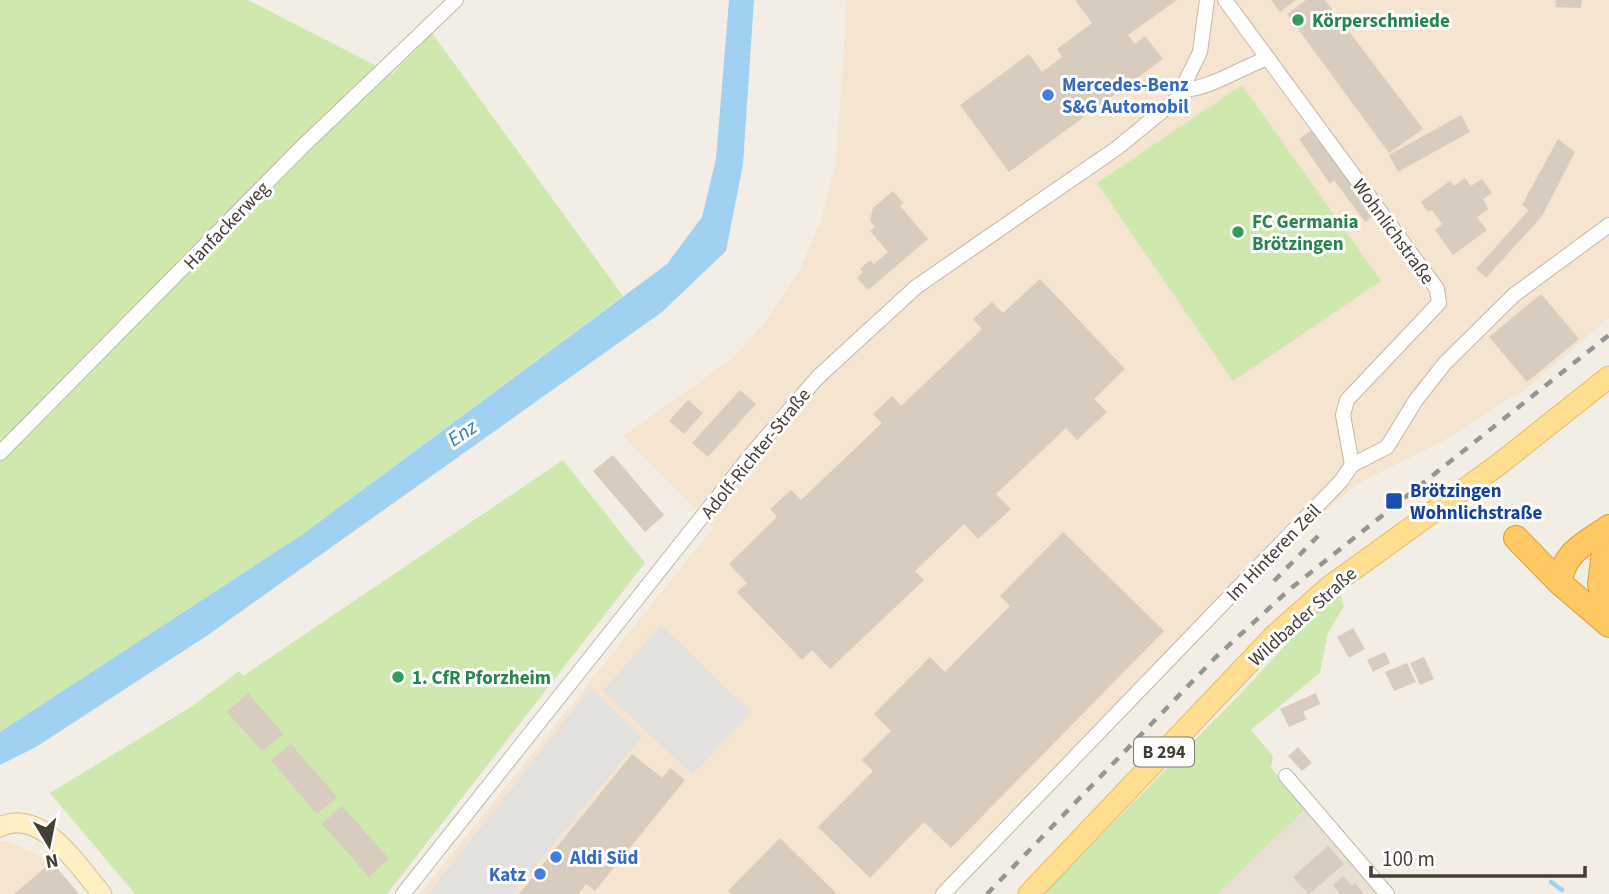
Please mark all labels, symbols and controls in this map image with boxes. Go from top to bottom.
place label: Körperschmiede [1312,8,1450,35]
marker: Körperschmiede [1290,12,1306,28]
place label: Mercedes-Benz S&G Automobil [1062,72,1189,121]
marker: Mercedes-Benz S&G Automobil [1040,87,1056,103]
street label: Wohnlichstraße [1345,174,1440,290]
street label: Hanfackerweg [178,176,277,276]
place label: FC Germania Brötzingen [1252,209,1359,258]
marker: FC Germania Brötzingen [1230,224,1246,240]
street label: Adolf-Richter-Straße [695,383,817,525]
water label: Enz [441,411,484,454]
place label: Brötzingen Wohnlichstraße [1410,478,1542,527]
marker: Brötzingen Wohnlichstraße [1384,491,1404,511]
street label: Im Hinteren Zeil [1220,498,1328,608]
street label: Wildbader Straße [1243,561,1363,673]
place label: 1. CfR Pforzheim [412,665,551,692]
marker: 1. CfR Pforzheim [390,669,406,685]
road number: B 294 [1134,738,1194,766]
north arrow [14,810,84,880]
scale bar [1371,834,1584,878]
text: 100 m [1382,844,1435,874]
place label: Aldi Süd [569,845,639,872]
text: N [43,846,60,875]
marker: Aldi Süd [548,849,564,865]
place label: Katz [489,862,526,889]
marker: Katz [532,866,548,882]

